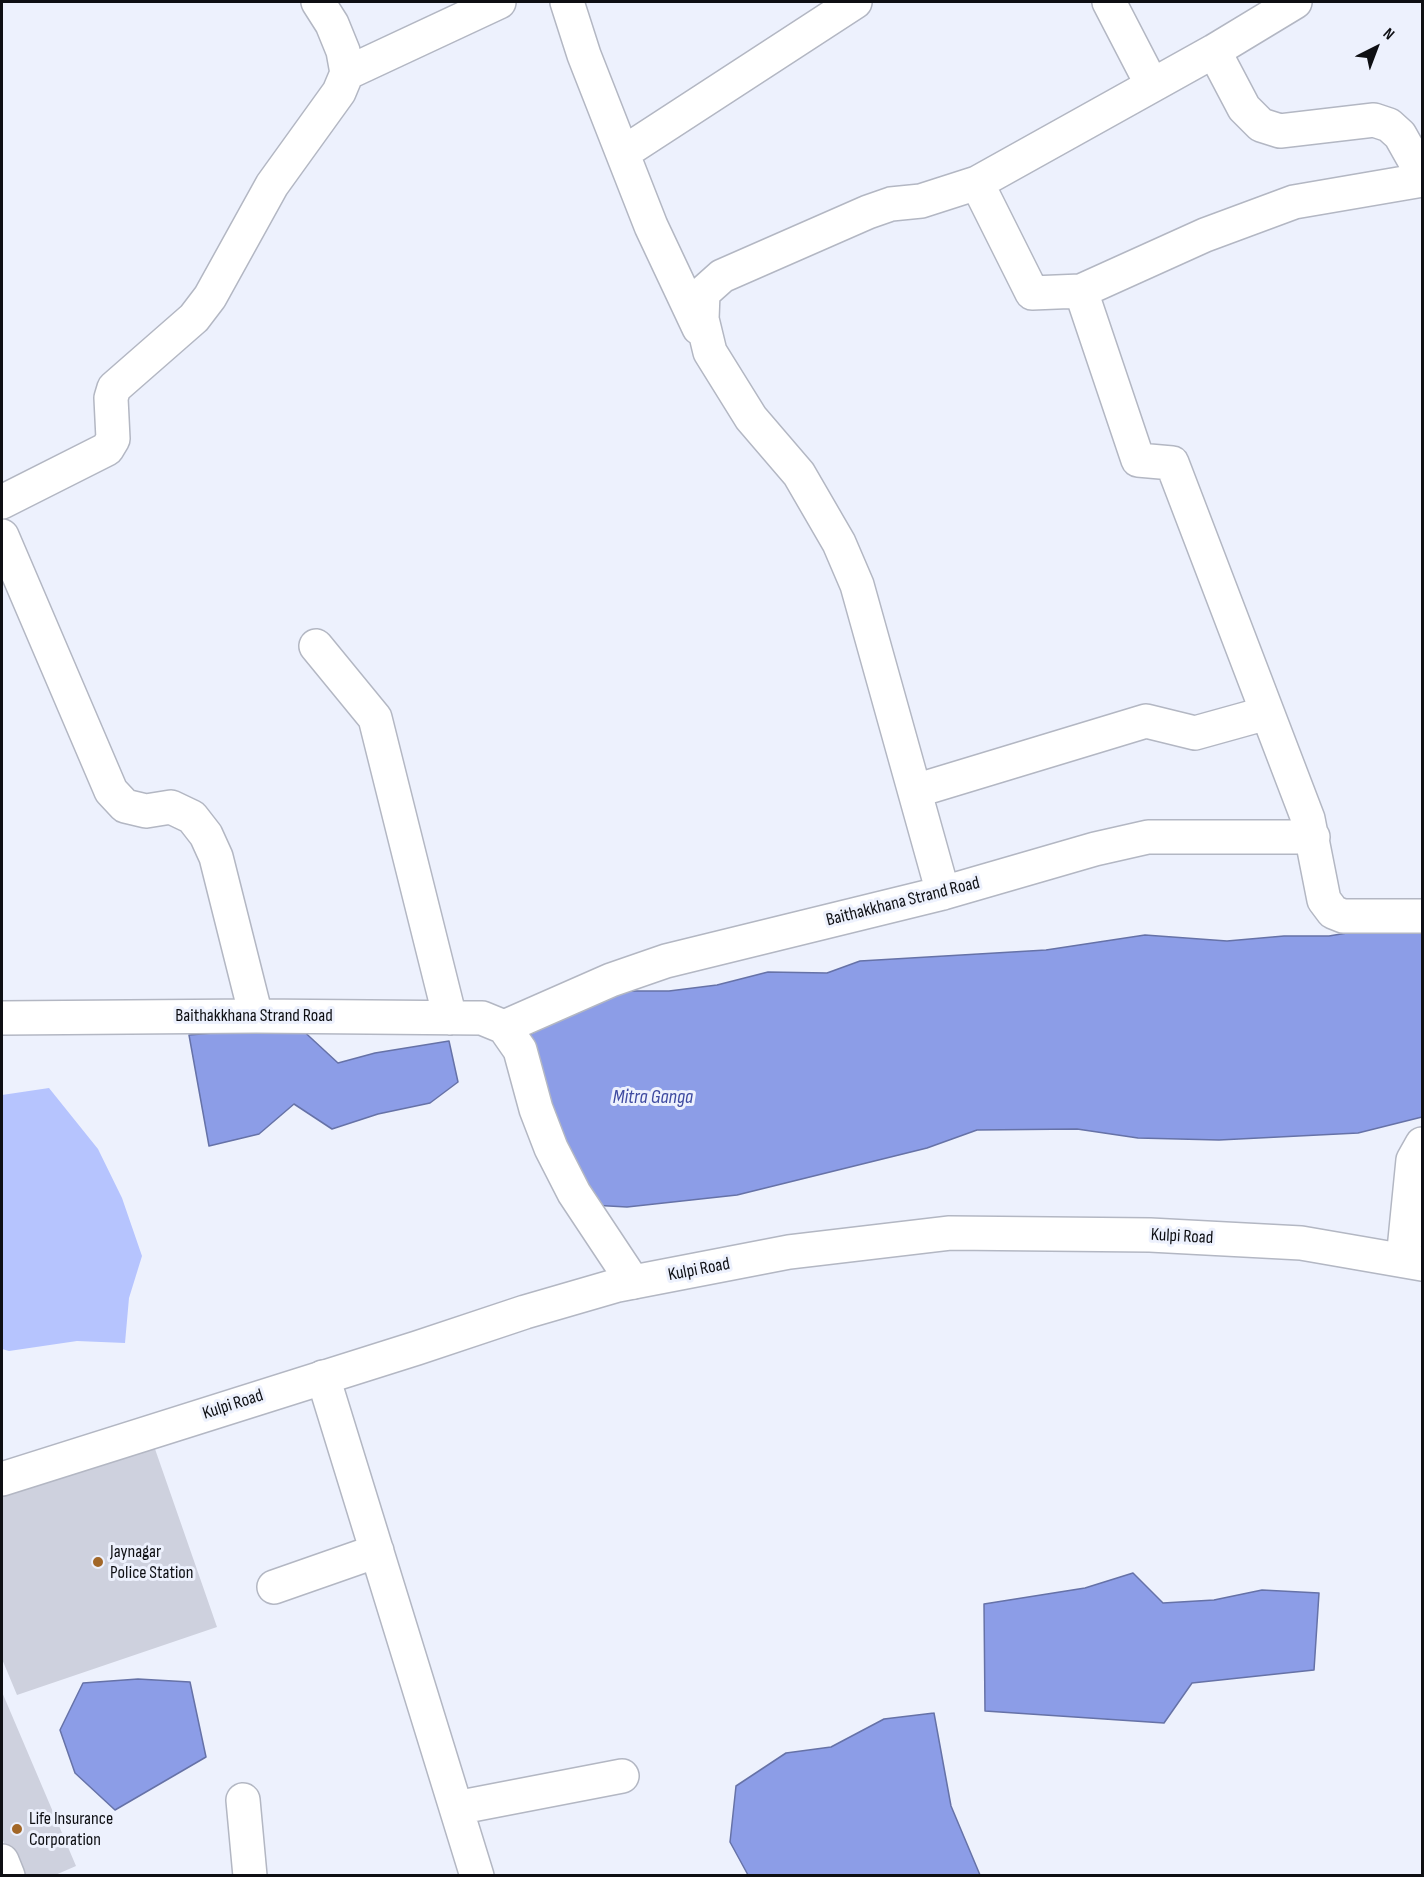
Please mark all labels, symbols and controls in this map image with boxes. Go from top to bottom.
north arrow [1346,18,1406,78]
text: N [1379,24,1398,44]
street label: Baithakkhana Strand Road [824,872,982,932]
street label: Baithakkhana Strand Road [175,1005,333,1027]
water label: Mitra Ganga [613,1086,693,1110]
street label: Kulpi Road [1150,1225,1214,1249]
street label: Kulpi Road [666,1253,732,1287]
street label: Kulpi Road [200,1385,266,1425]
place label: Jaynagar Police Station [110,1541,193,1584]
marker: Jaynagar Police Station [91,1555,105,1569]
place label: Life Insurance Corporation [29,1808,113,1850]
marker: Life Insurance Corporation [10,1822,24,1836]

